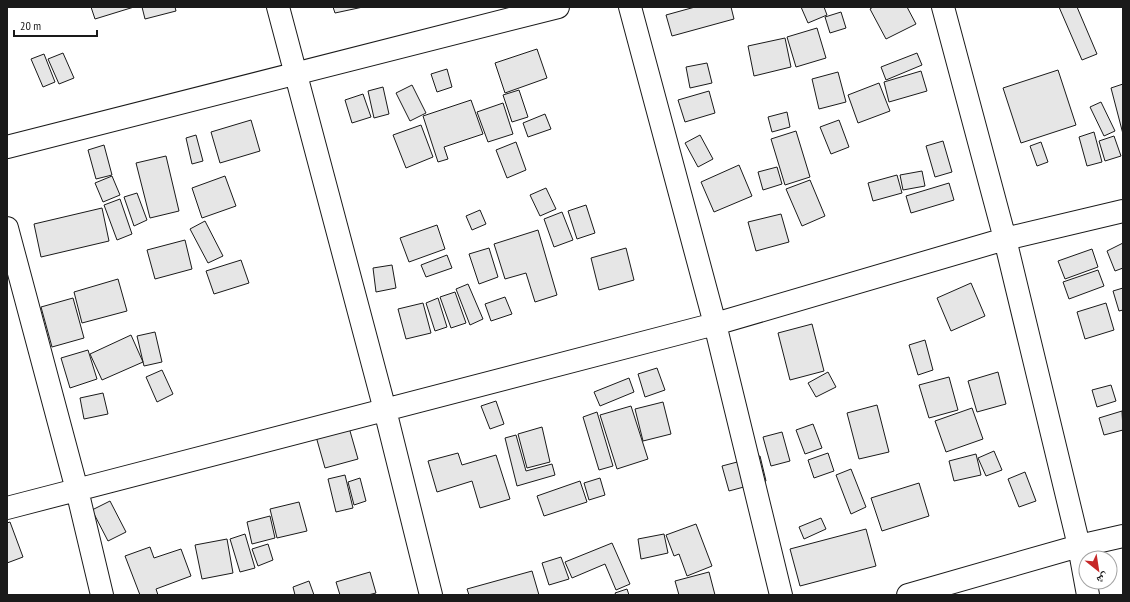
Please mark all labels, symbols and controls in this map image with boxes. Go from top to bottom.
scale bar [14,12,97,38]
text: 20 m [20,18,41,33]
north arrow [1078,550,1118,590]
text: ش [1094,569,1112,588]

